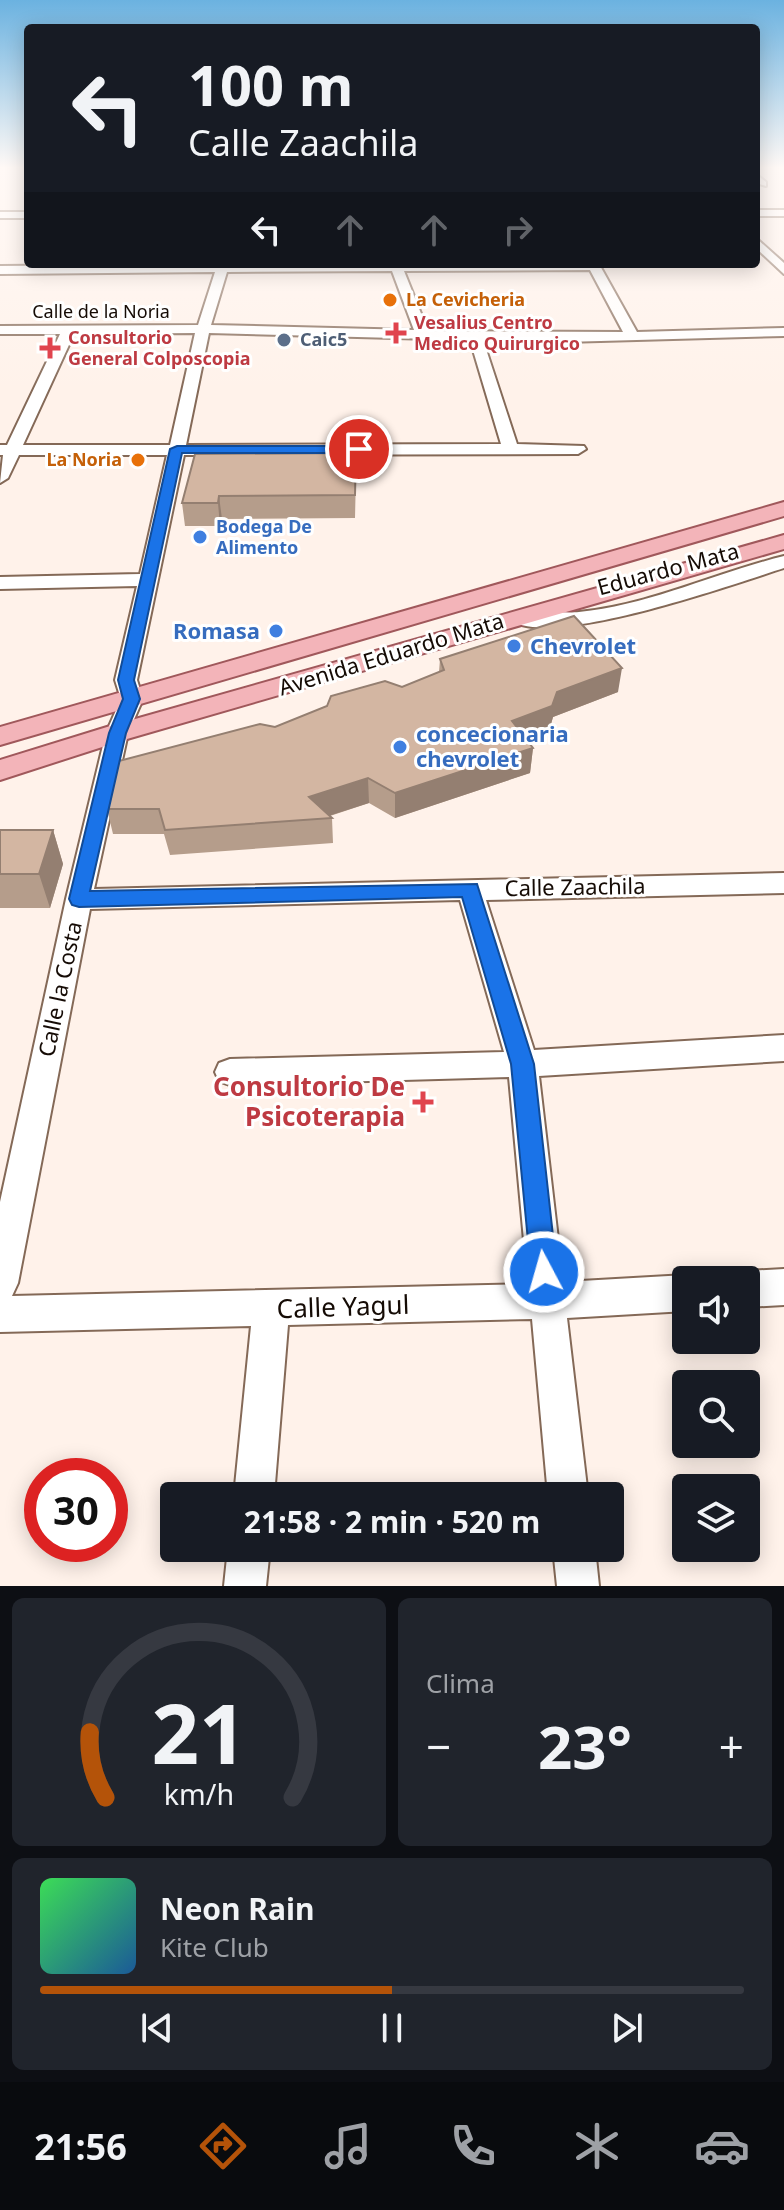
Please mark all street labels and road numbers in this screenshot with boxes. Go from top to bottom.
street label: Calle de la Noria [32,299,170,323]
street label: Eduardo Mata [594,535,742,601]
street label: Avenida Eduardo Mata [274,604,507,702]
street label: Calle Zaachila [504,870,646,902]
street label: Calle la Costa [30,918,88,1059]
street label: Calle Yagul [276,1286,410,1326]

